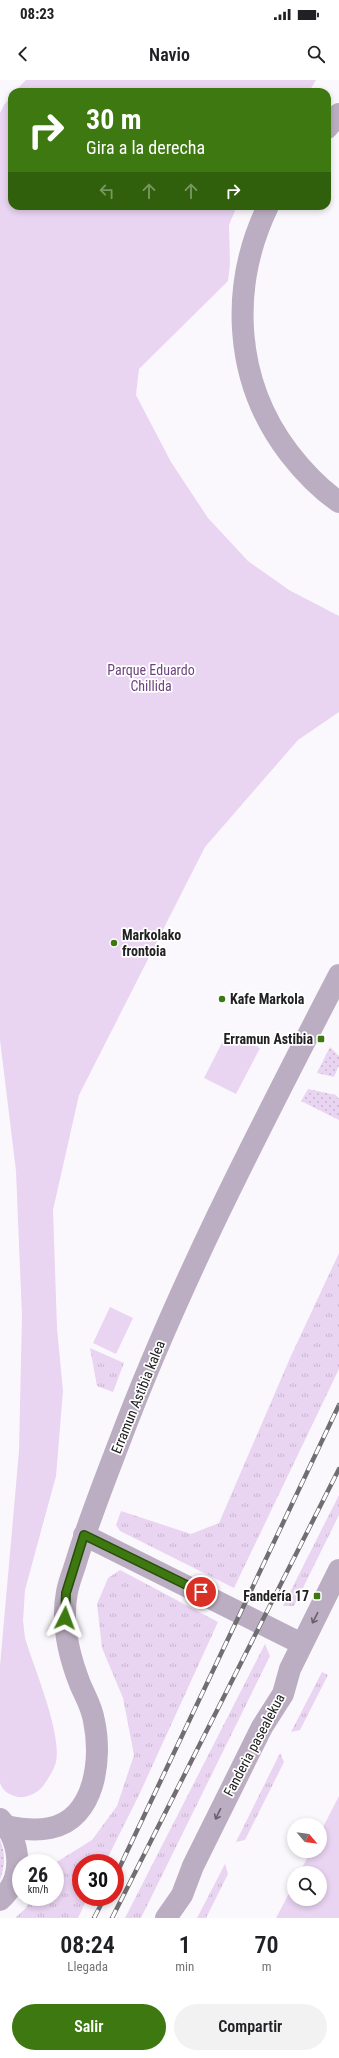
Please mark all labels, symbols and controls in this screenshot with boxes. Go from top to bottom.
text: 08:23 [20,5,54,23]
icon: back [12,43,34,65]
icon: search [305,43,327,65]
text: Navio [149,44,190,65]
text: 30 m [86,103,142,136]
icon: right [20,104,72,156]
text: Gira a la derecha [86,137,205,158]
icon: left [96,180,118,202]
icon: ahead [138,180,160,202]
icon: ahead [180,180,202,202]
icon: right [222,180,244,202]
park label: Parque Eduardo Chillida [107,662,195,694]
place label: Markolako frontoia [122,927,181,959]
marker: Markolako frontoia [109,938,119,948]
place label: Kafe Markola [230,991,305,1007]
marker: Kafe Markola [217,994,227,1004]
place label: Erramun Astibia [223,1031,313,1047]
marker: Erramun Astibia [316,1034,326,1044]
street label: Erramun Astibia kalea [108,1338,168,1456]
pin [184,1575,218,1609]
icon: arrive [190,1581,212,1603]
place label: Fandería 17 [243,1588,309,1604]
marker: Fandería 17 [312,1591,322,1601]
position arrow [44,1597,86,1639]
one-way arrow [311,1612,318,1624]
street label: Fanderia pasealekua [220,1691,288,1799]
one-way arrow [214,1808,221,1820]
north arrow [287,1818,327,1858]
map controls [287,1818,327,1906]
speed limit sign: 30 [72,1854,124,1906]
text: 26 [28,1863,48,1887]
button: search [287,1866,327,1906]
text: km/h [28,1884,48,1895]
text: 08:24 [60,1931,115,1959]
text: 1 [179,1931,191,1959]
text: 70 [255,1931,279,1959]
text: Llegada [67,1959,108,1974]
text: min [175,1959,194,1974]
text: m [262,1959,272,1974]
button: Salir [12,2004,166,2050]
button: Compartir [174,2004,327,2050]

